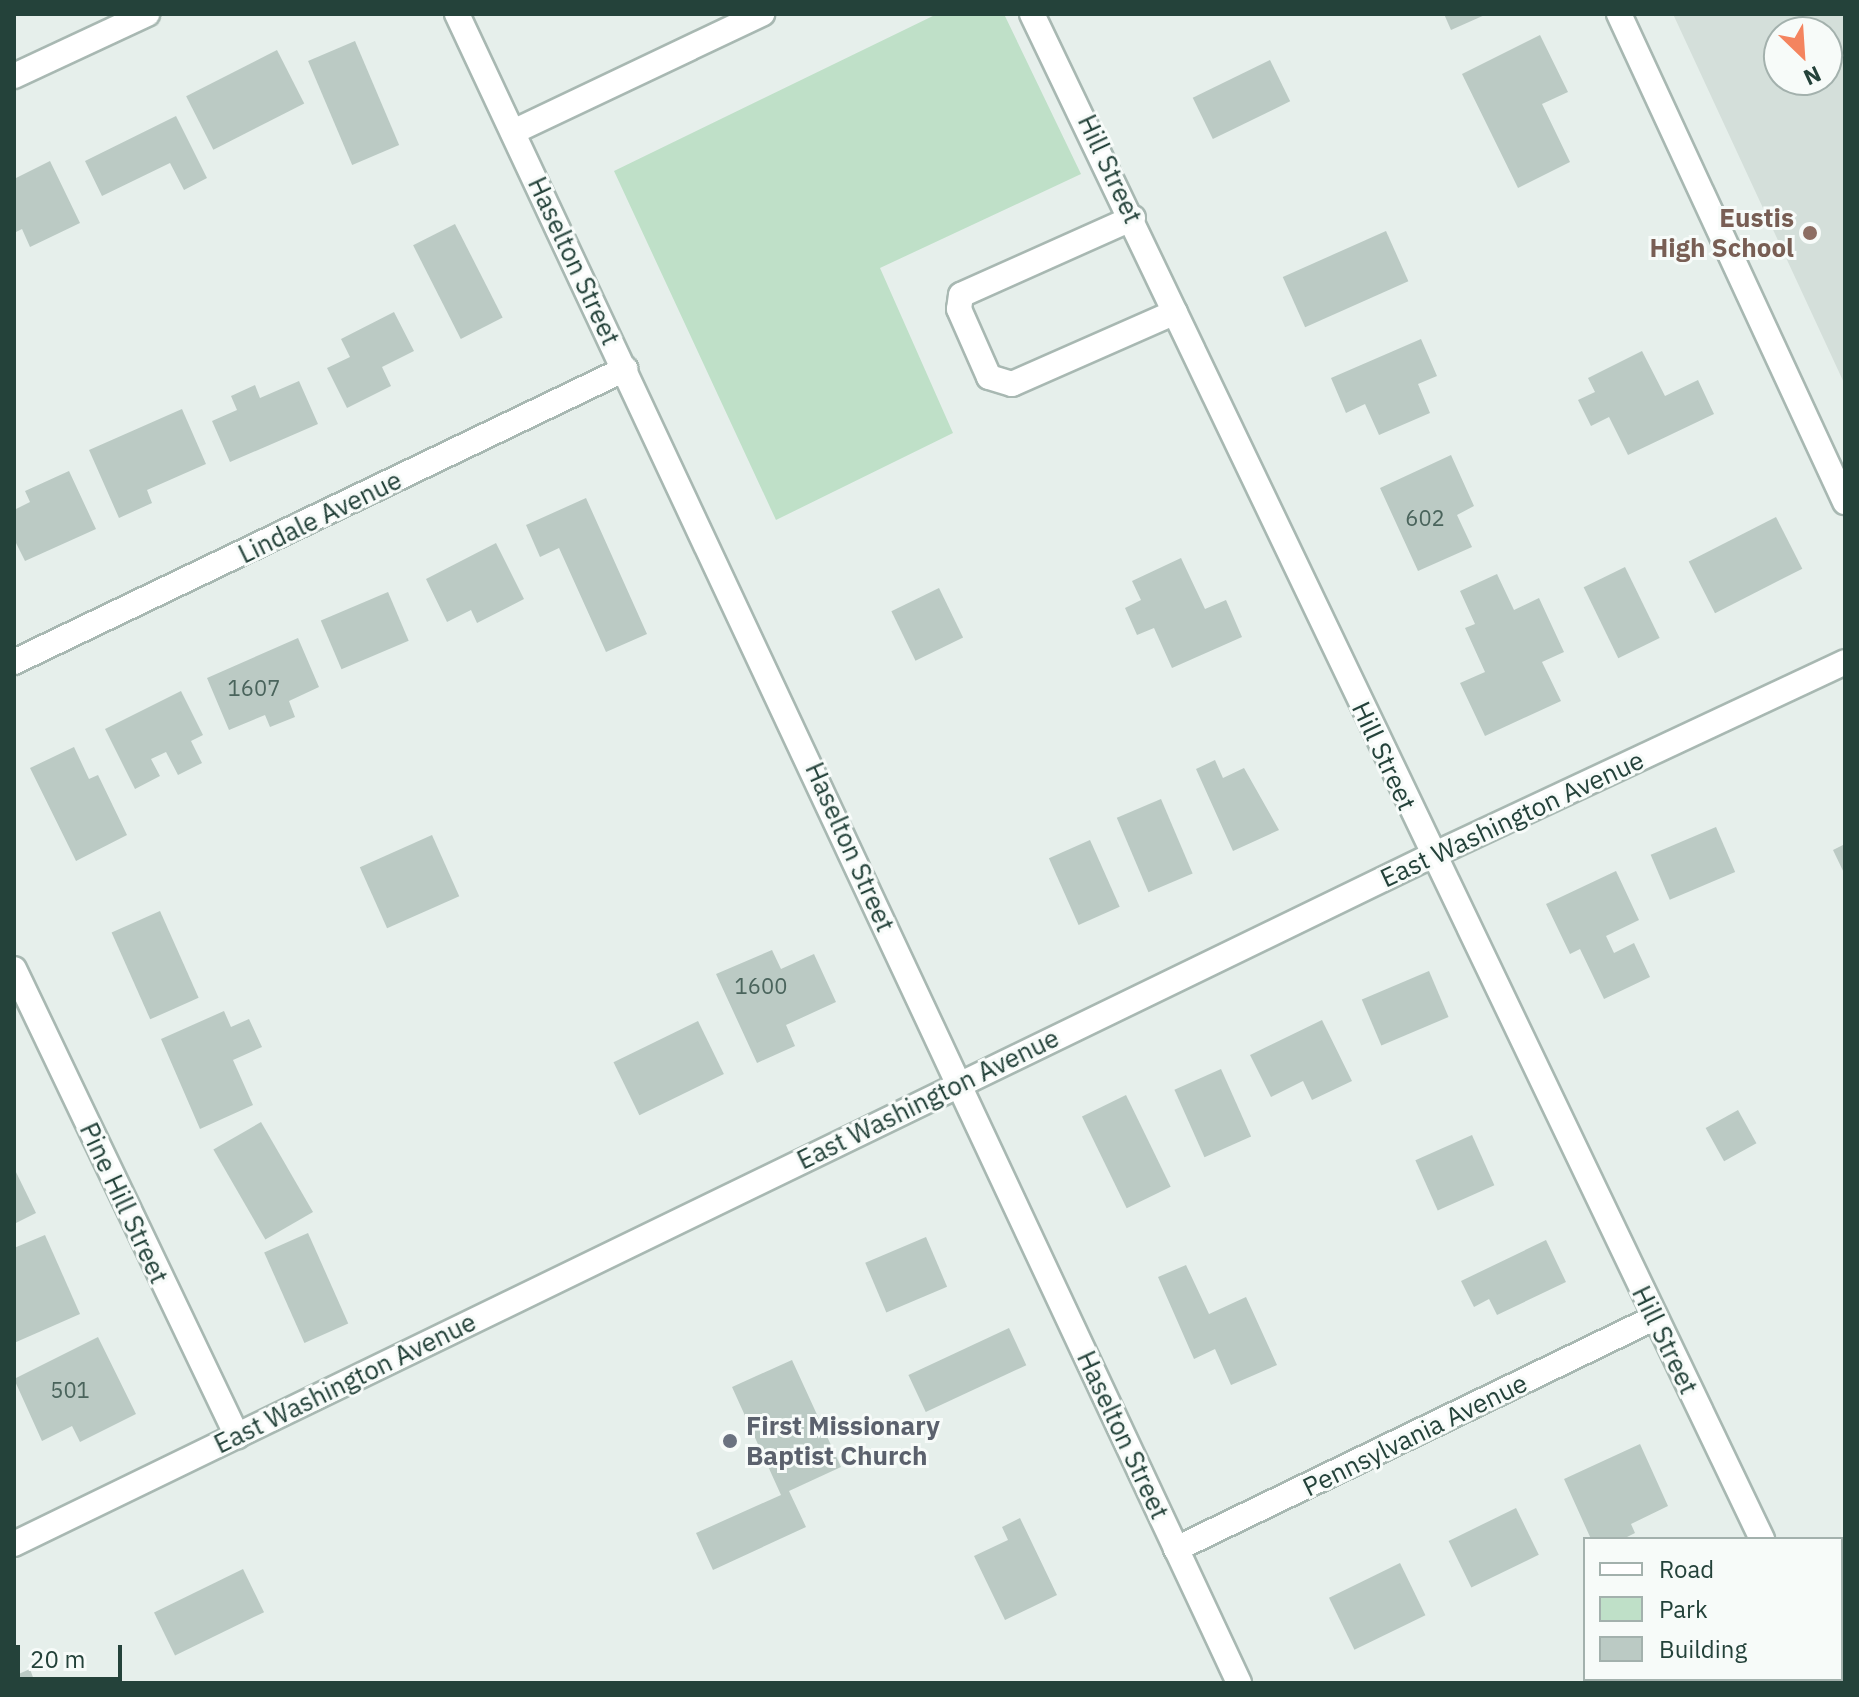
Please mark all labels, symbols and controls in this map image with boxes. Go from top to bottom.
north arrow [1763,16,1843,96]
text: N [1799,60,1826,93]
street label: Hill Street [1071,110,1149,228]
street label: Haselton Street [521,172,627,350]
place label: Eustis High School [1649,202,1794,264]
marker: Eustis High School [1801,224,1819,242]
street label: Lindale Avenue [233,464,407,570]
house number: 602 [1405,505,1445,531]
house number: 1607 [228,675,280,701]
street label: Hill Street [1345,697,1423,815]
street label: East Washington Avenue [1375,744,1649,894]
street label: Haselton Street [799,758,901,936]
house number: 1600 [735,973,787,999]
street label: East Washington Avenue [792,1022,1064,1176]
street label: Pine Hill Street [73,1118,175,1288]
street label: Hill Street [1625,1281,1705,1399]
street label: East Washington Avenue [209,1306,481,1460]
street label: Haselton Street [1070,1346,1176,1524]
street label: Pennsylvania Avenue [1298,1367,1532,1503]
house number: 501 [50,1377,90,1403]
place label: First Missionary Baptist Church [746,1410,940,1472]
marker: First Missionary Baptist Church [721,1432,739,1450]
legend [1583,1537,1843,1681]
text: Road [1659,1553,1714,1585]
text: Park [1659,1593,1708,1625]
scale bar [20,1629,126,1679]
text: Building [1659,1633,1747,1665]
text: 20 m [30,1643,85,1675]

